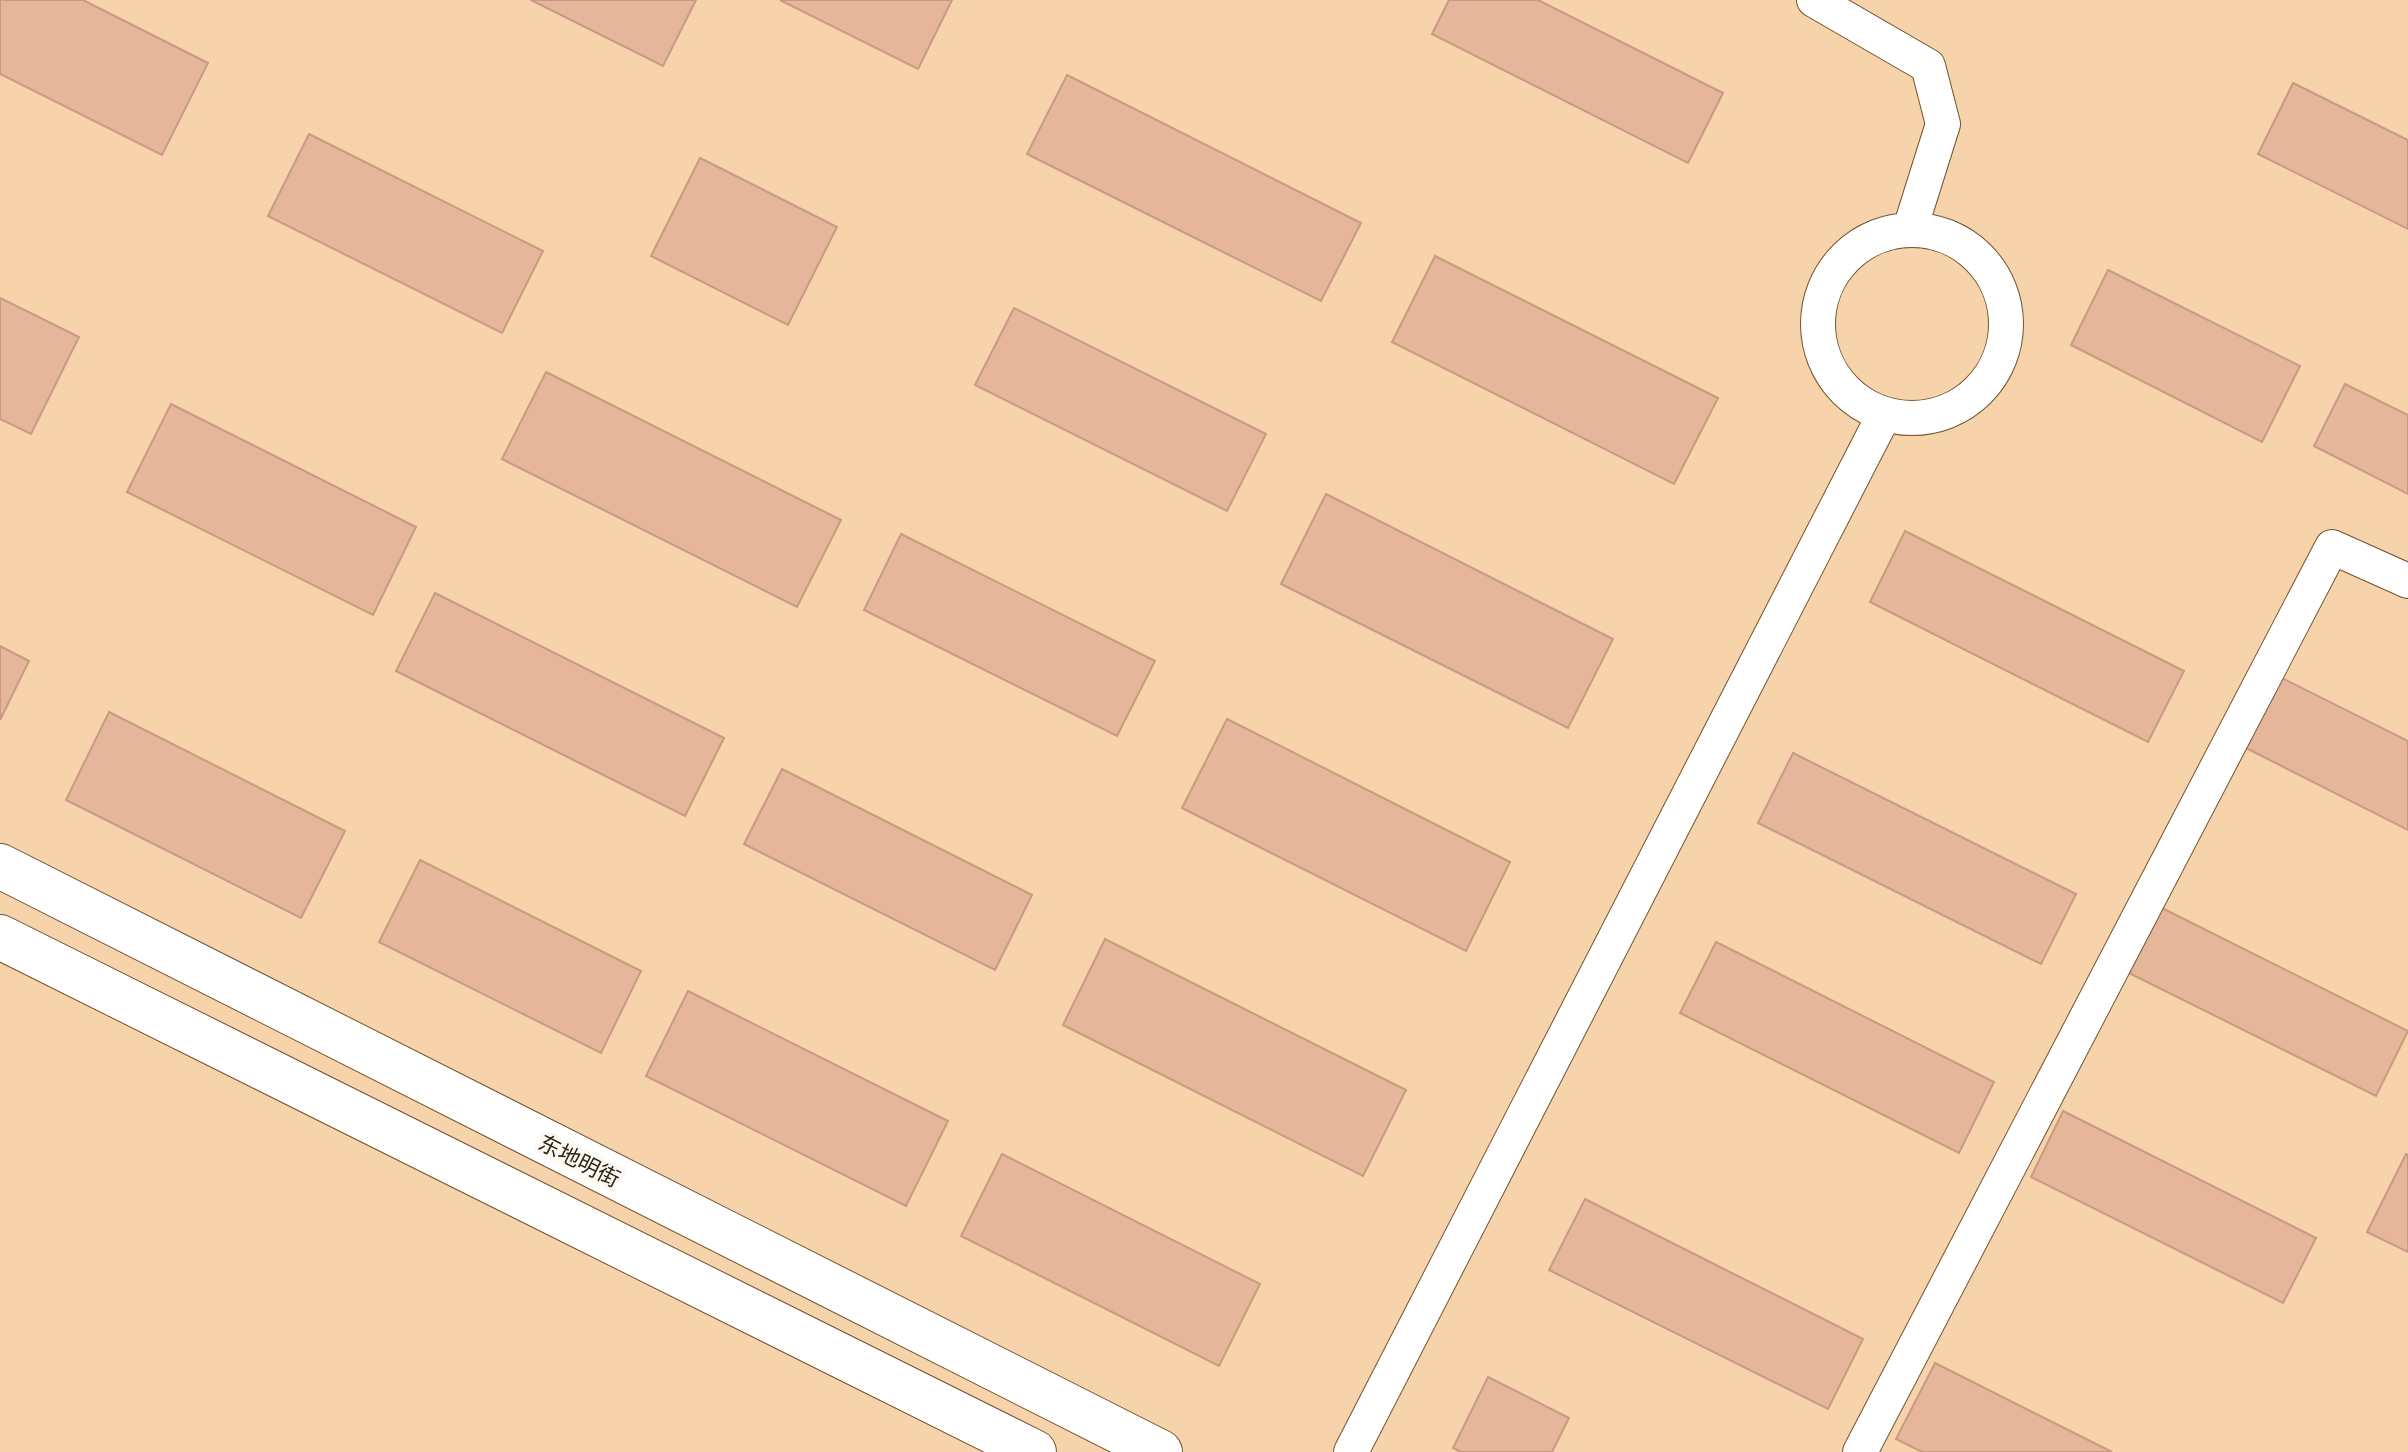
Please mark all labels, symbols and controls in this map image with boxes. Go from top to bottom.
street label: 东地明街 [533,1127,625,1195]

